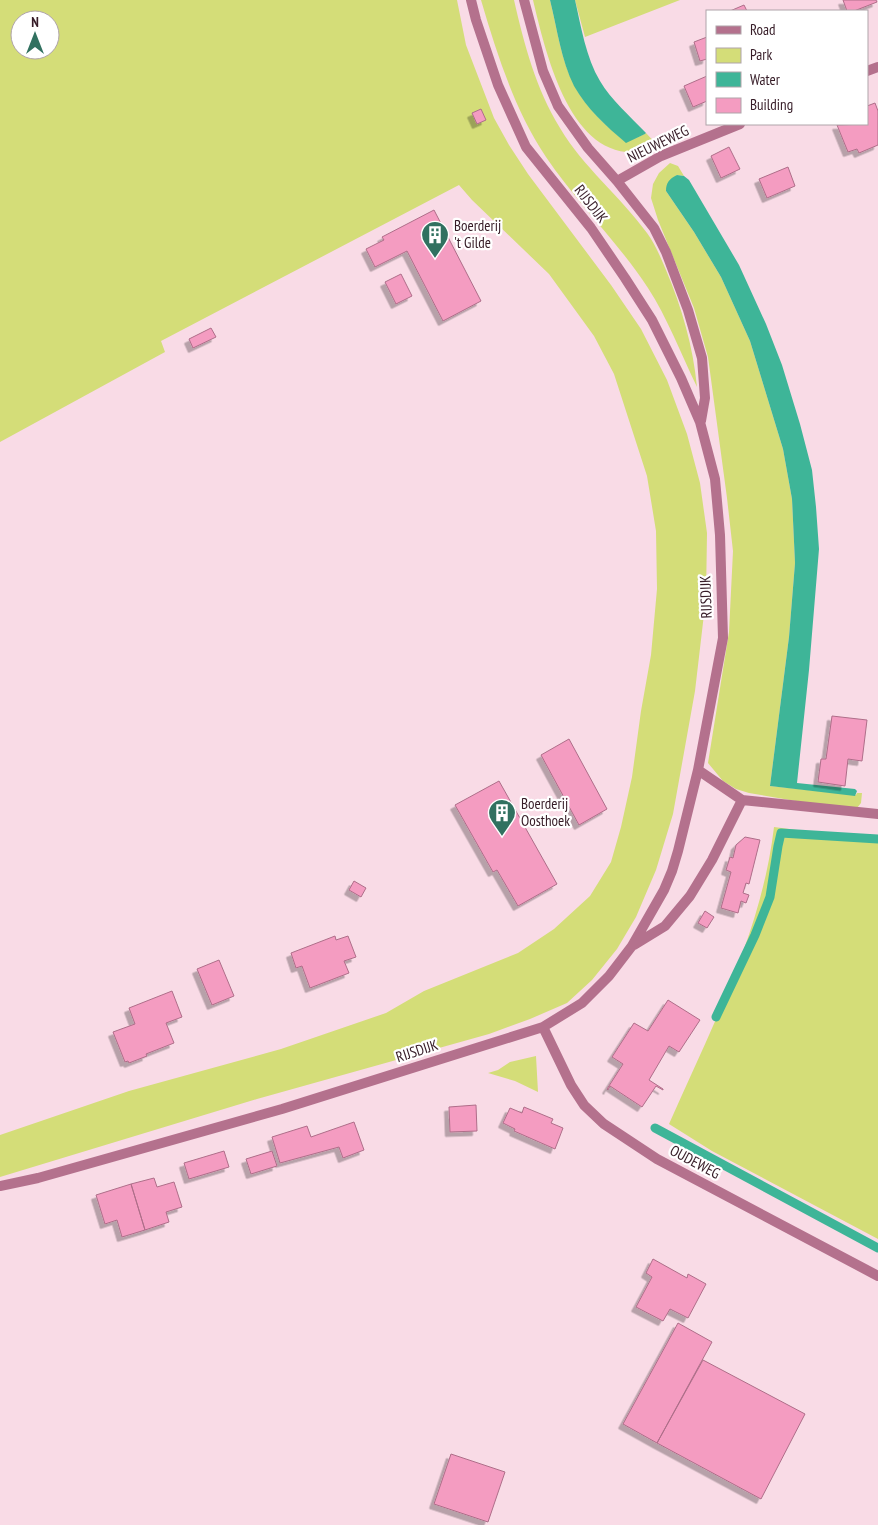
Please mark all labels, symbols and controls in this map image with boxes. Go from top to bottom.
north arrow [10,10,60,60]
legend [706,10,868,125]
text: N [31,13,39,31]
text: Road [750,20,776,39]
text: Park [750,45,772,64]
text: Water [750,70,781,89]
text: Building [750,95,793,114]
street label: NIEUWEWEG [624,120,692,167]
street label: RIJSDIJK [571,181,613,227]
place label: Boerderij 't Gilde [454,216,501,252]
building icon: Boerderij 't Gilde [420,220,450,259]
street label: RIJSDIJK [695,575,716,619]
place label: Boerderij Oosthoek [521,794,570,830]
building icon: Boerderij Oosthoek [487,798,517,837]
street label: RIJSDIJK [393,1035,441,1066]
street label: OUDEWEG [667,1140,724,1183]

